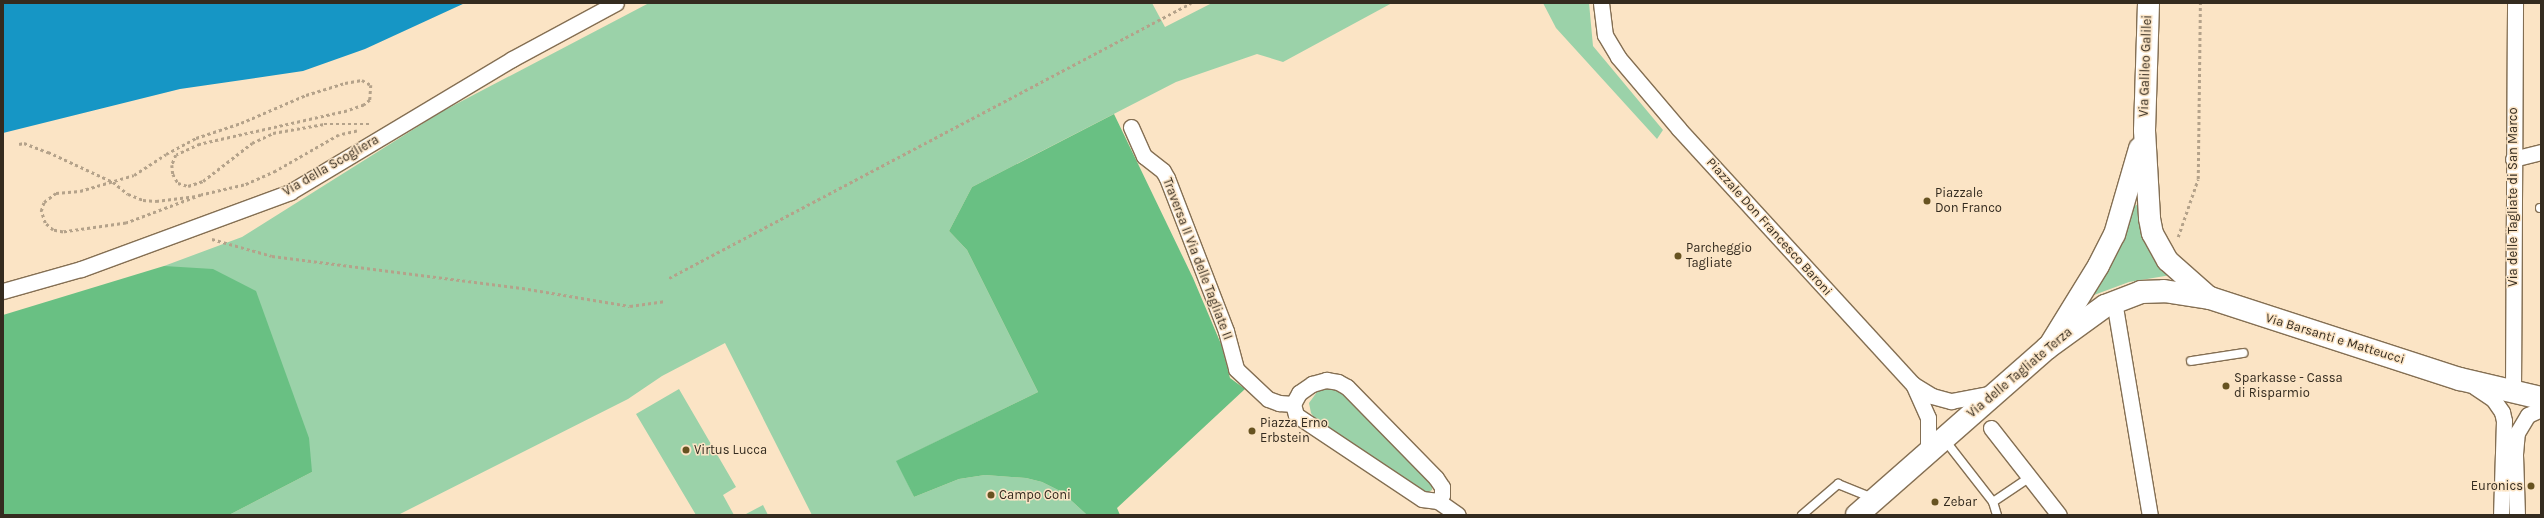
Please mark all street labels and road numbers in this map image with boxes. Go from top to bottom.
street label: Via Galileo Galilei [2136,15,2156,117]
street label: Via delle Tagliate di San Marco [2505,107,2521,287]
street label: Via della Scogliera [280,132,382,200]
street label: Piazzale Don Francesco Baroni [1703,155,1835,299]
street label: Traversa II Via delle Tagliate II [1159,176,1235,342]
street label: Via Barsanti e Matteucci [2264,310,2406,368]
street label: Via delle Tagliate Terza [1964,325,2076,421]

